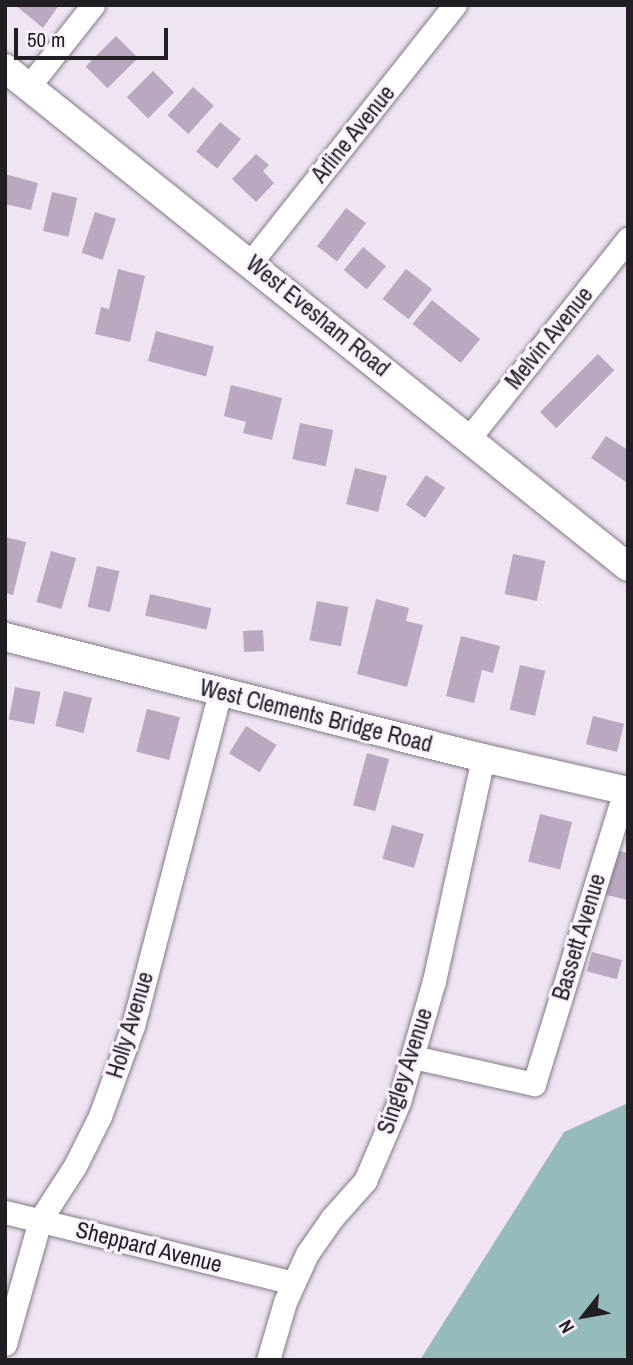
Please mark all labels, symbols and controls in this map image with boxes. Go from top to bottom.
scale bar [18,14,172,58]
text: 50 m [27,25,65,54]
street label: Arline Avenue [305,79,401,189]
street label: West Evesham Road [241,250,395,382]
street label: Melvin Avenue [499,281,599,395]
street label: West Clements Bridge Road [197,674,435,758]
street label: Bassett Avenue [547,870,611,1004]
street label: Holly Avenue [101,968,159,1082]
street label: Singley Avenue [372,1004,438,1138]
street label: Sheppard Avenue [73,1215,225,1279]
north arrow [549,1281,619,1351]
text: N [552,1315,580,1338]

